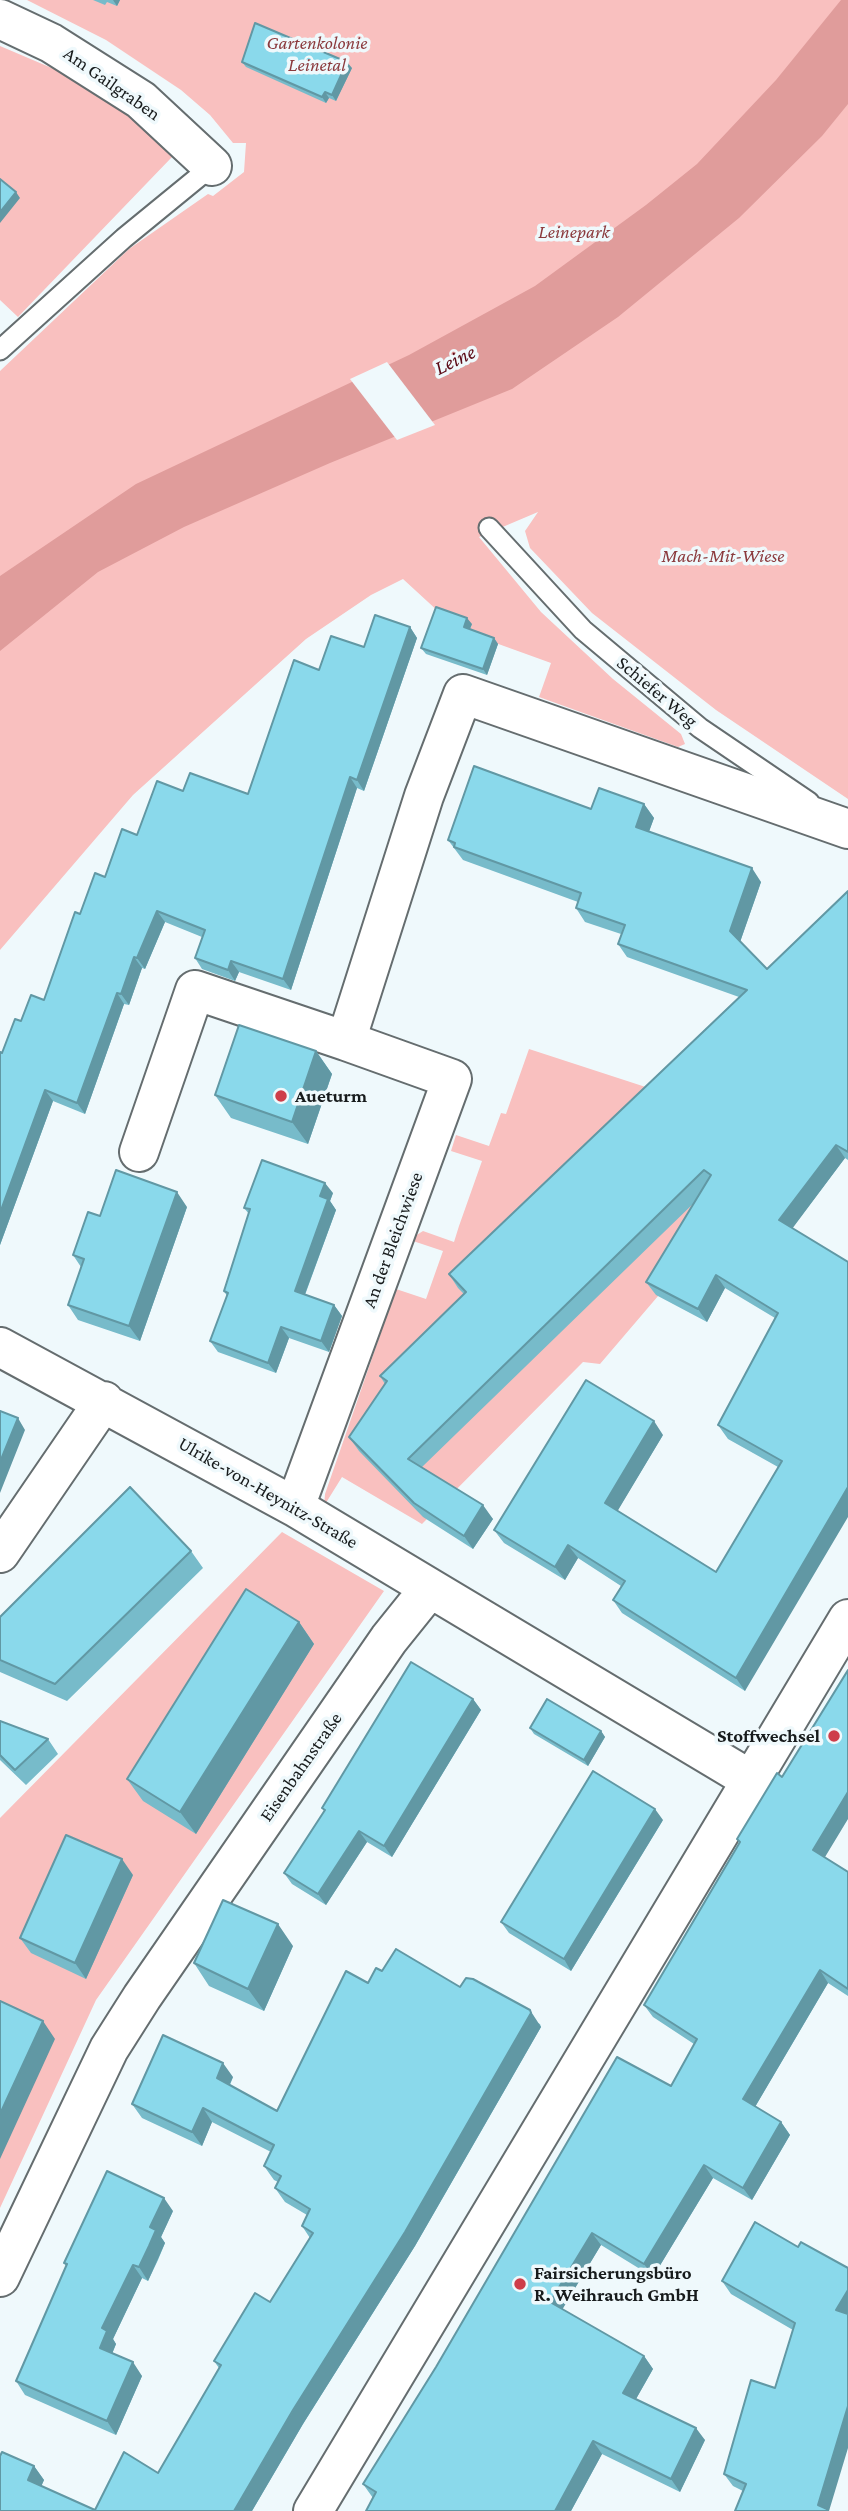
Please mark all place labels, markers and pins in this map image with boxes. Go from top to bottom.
place label: Aueturm [295,1085,367,1107]
marker: Aueturm [273,1088,289,1104]
place label: Stoffwechsel [717,1725,820,1747]
marker: Stoffwechsel [826,1728,842,1744]
place label: Fairsicherungsbüro R. Weihrauch GmbH [534,2262,699,2306]
marker: Fairsicherungsbüro R. Weihrauch GmbH [512,2276,528,2292]

